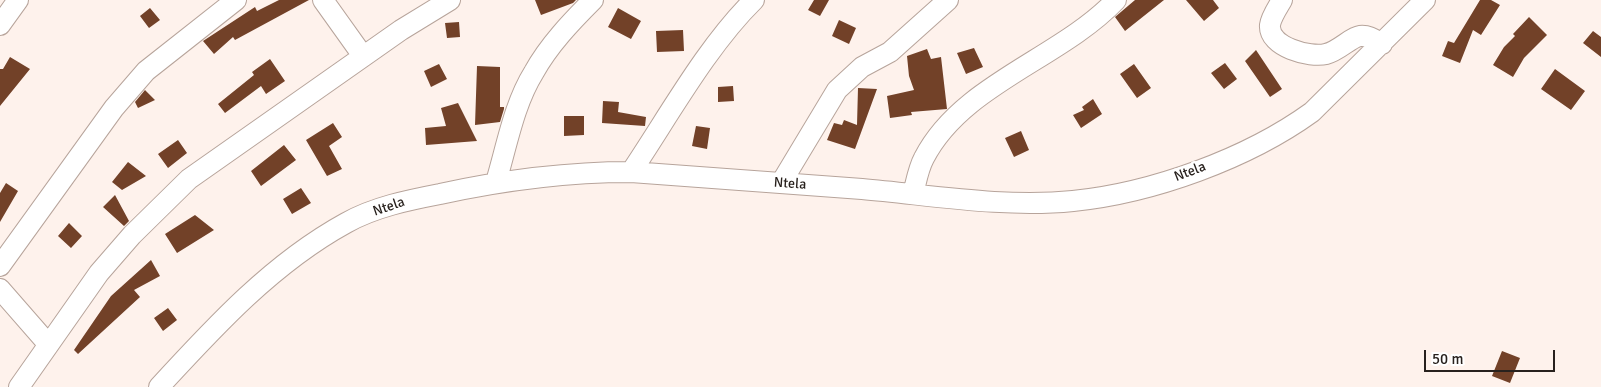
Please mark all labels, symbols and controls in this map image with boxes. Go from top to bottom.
street label: Ntela [1172,158,1208,186]
street label: Ntela [773,174,807,194]
street label: Ntela [371,194,407,220]
scale bar [1426,340,1557,372]
text: 50 m [1432,350,1463,368]

